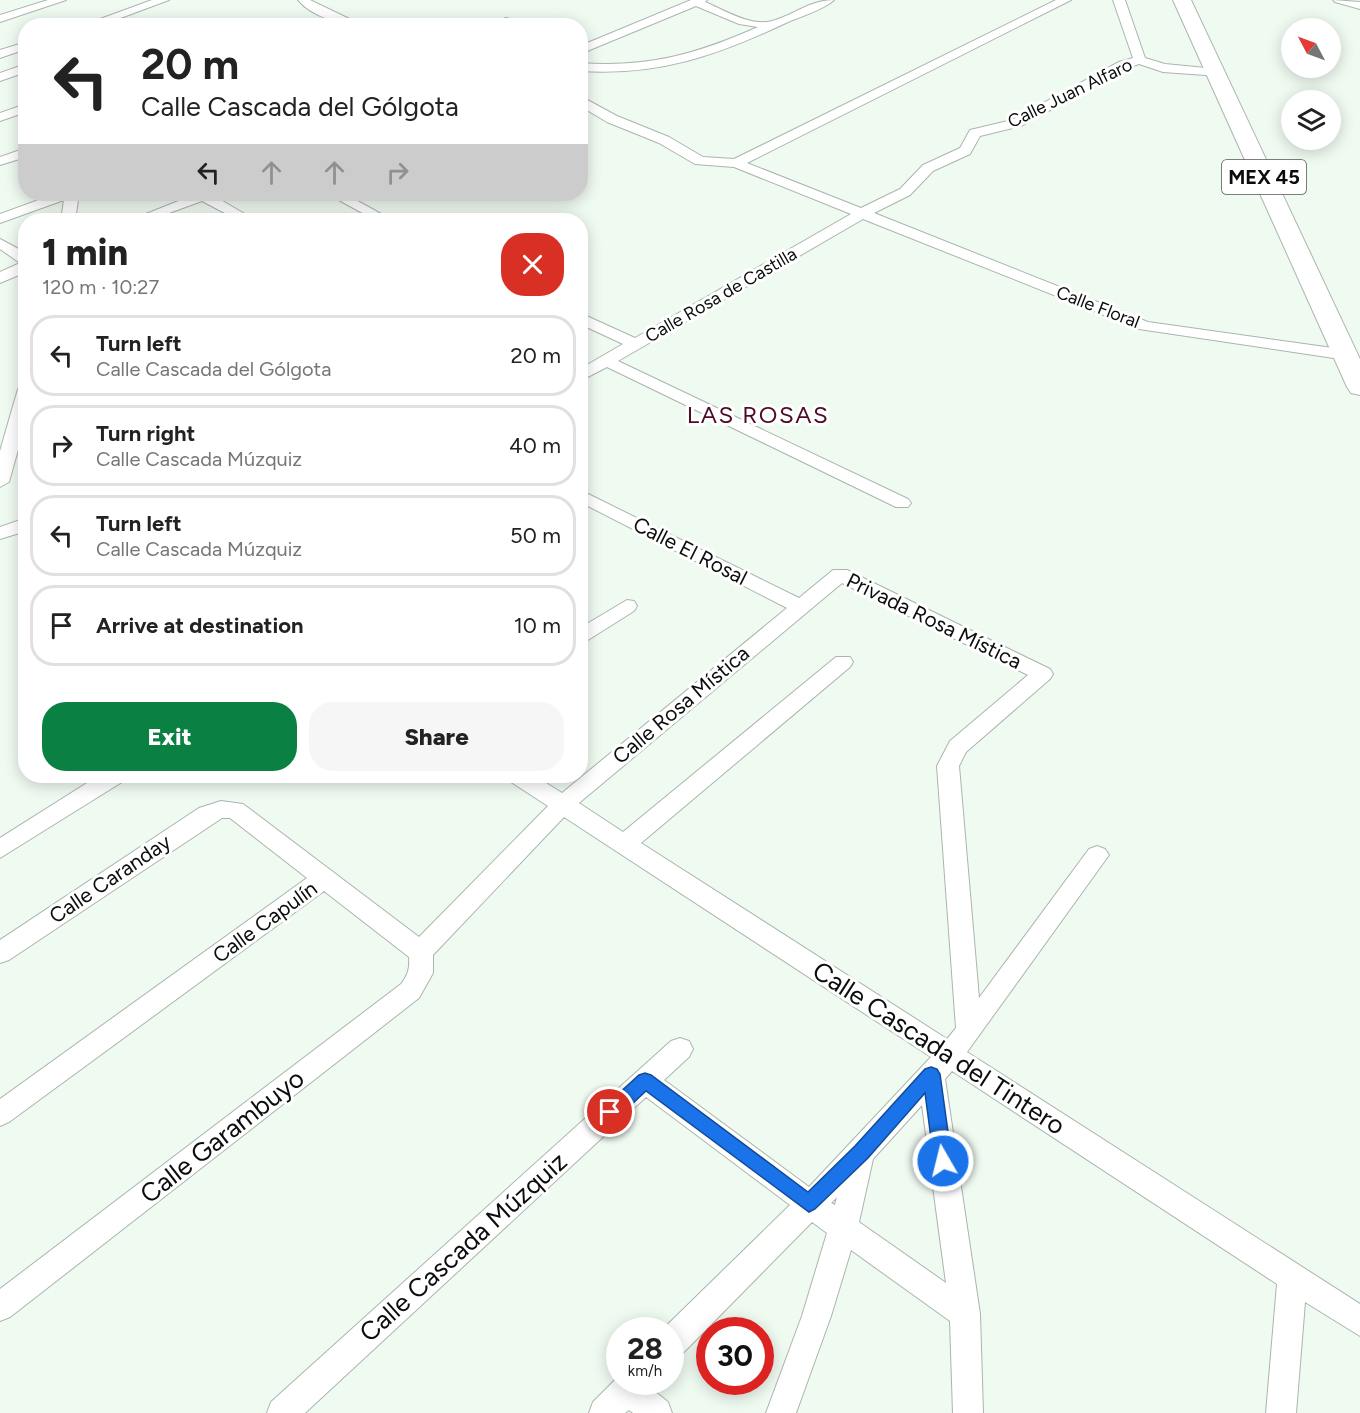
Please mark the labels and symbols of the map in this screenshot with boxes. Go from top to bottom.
north arrow [1281,18,1341,78]
street label: Calle Juan Alfaro [1004,53,1136,133]
road number: MEX 45 [1222,160,1306,194]
street label: Calle Rosa de Castilla [641,243,801,347]
street label: Calle Floral [1053,281,1143,333]
district label: LAS ROSAS [687,400,829,429]
street label: Calle El Rosal [629,511,751,590]
street label: Privada Rosa Mística [842,567,1026,674]
street label: Calle Rosa Mística [608,640,754,769]
street label: Calle Caranday [44,829,175,928]
street label: Calle Capulín [208,875,322,968]
street label: Calle Cascada del Tintero [807,954,1071,1142]
street label: Calle Garambuyo [134,1062,310,1210]
pin [584,1086,635,1137]
position arrow [911,1129,975,1193]
street label: Calle Cascada Múzquiz [353,1145,573,1349]
speed limit sign: 30 [696,1317,774,1395]

